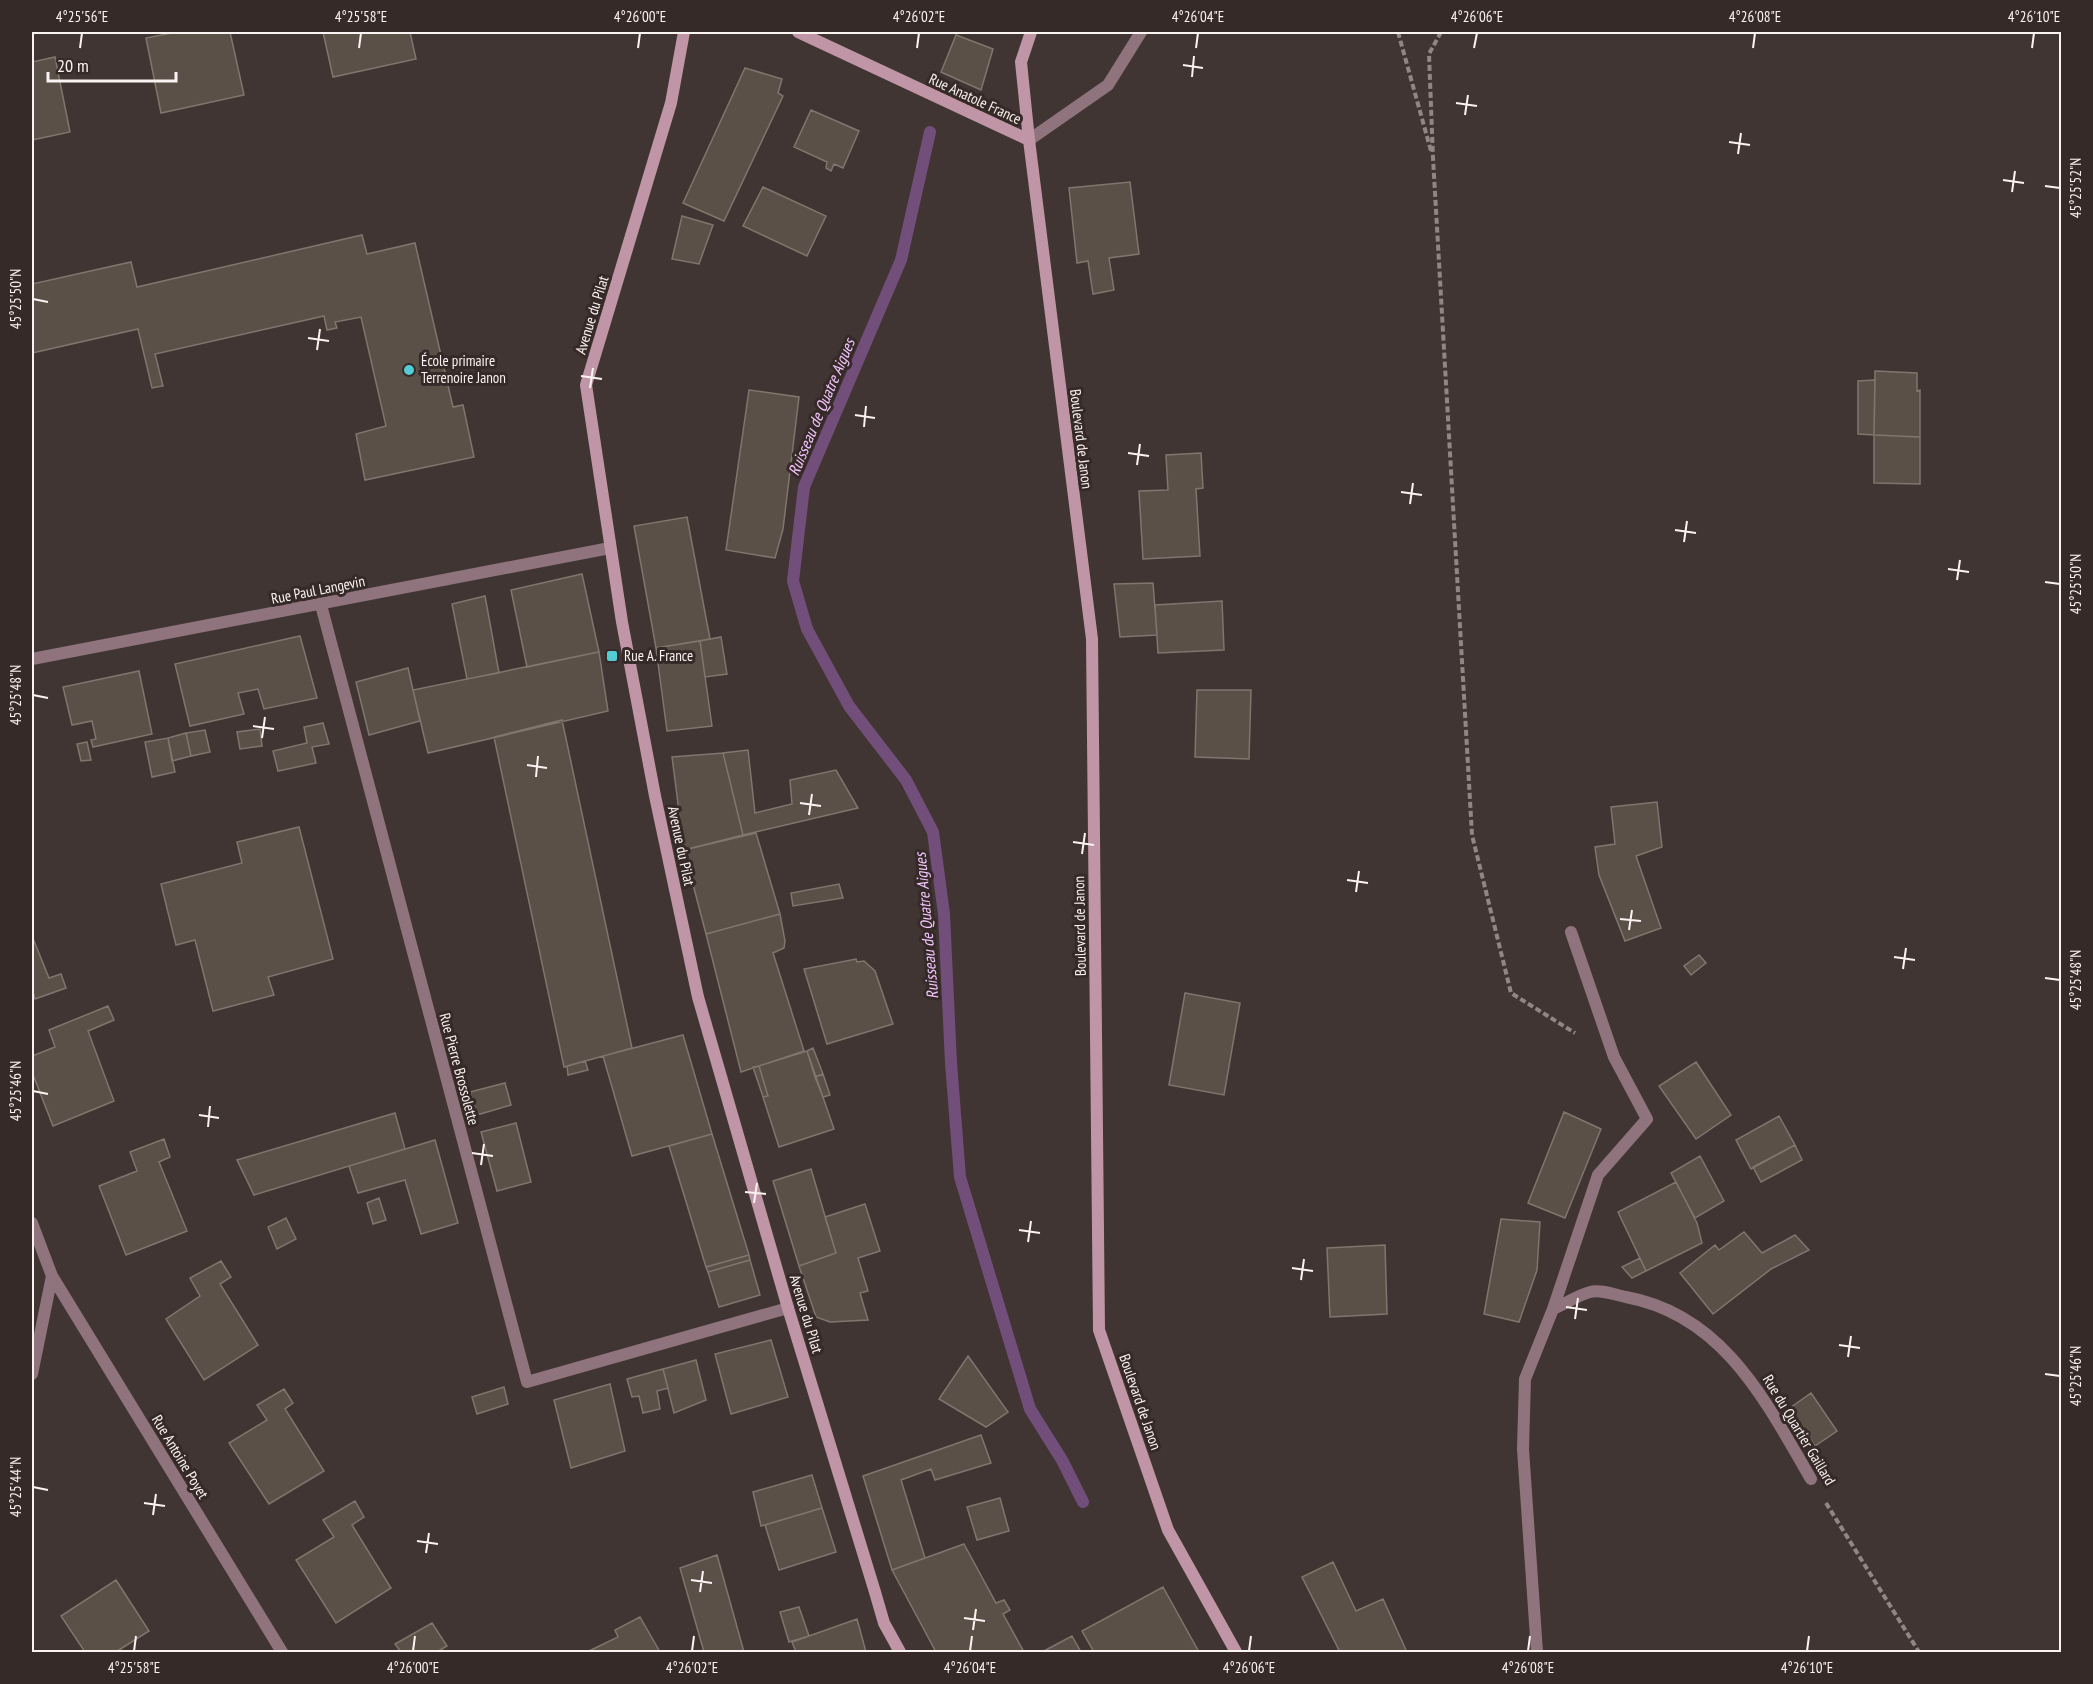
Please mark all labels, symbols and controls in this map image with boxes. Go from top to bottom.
text: 4°25'56"E [56,7,108,26]
text: 4°25'58"E [335,7,387,26]
text: 4°26'00"E [614,7,666,26]
text: 4°26'02"E [893,7,945,26]
text: 4°26'04"E [1172,7,1224,26]
text: 4°26'06"E [1451,7,1503,26]
text: 4°26'08"E [1729,7,1781,26]
text: 4°26'10"E [2008,7,2060,26]
scale bar [48,45,176,83]
text: 20 m [57,54,89,77]
street label: Rue Anatole France [926,69,1024,128]
text: 45°25'52"N [2066,158,2085,218]
text: 45°25'50"N [6,269,25,329]
street label: Avenue du Pilat [571,273,612,356]
water label: Ruisseau de Quatre Aigues [783,334,859,478]
place label: École primaire Terrenoire Janon [421,351,506,387]
marker: École primaire Terrenoire Janon [402,363,416,377]
street label: Boulevard de Janon [1066,388,1097,490]
text: 45°25'50"N [2066,554,2085,614]
street label: Rue Paul Langevin [269,571,366,608]
place label: Rue A. France [624,646,693,665]
marker: Rue A. France [605,649,619,663]
text: 45°25'48"N [6,665,25,725]
street label: Avenue du Pilat [664,804,699,887]
water label: Ruisseau de Quatre Aigues [910,851,942,1000]
street label: Boulevard de Janon [1069,876,1090,976]
text: 45°25'48"N [2066,950,2085,1010]
street label: Rue Pierre Brossolette [435,1011,484,1127]
text: 45°25'46"N [6,1061,25,1121]
street label: Avenue du Pilat [786,1272,827,1355]
text: 45°25'46"N [2066,1346,2085,1406]
street label: Boulevard de Janon [1115,1351,1166,1452]
street label: Rue du Quartier Gaillard [1759,1371,1840,1488]
street label: Rue Antoine Poyet [148,1411,213,1502]
text: 45°25'44"N [6,1457,25,1517]
text: 4°25'58"E [108,1658,160,1677]
text: 4°26'00"E [387,1658,439,1677]
text: 4°26'02"E [666,1658,718,1677]
text: 4°26'04"E [944,1658,996,1677]
text: 4°26'06"E [1223,1658,1275,1677]
text: 4°26'08"E [1502,1658,1554,1677]
text: 4°26'10"E [1781,1658,1833,1677]

